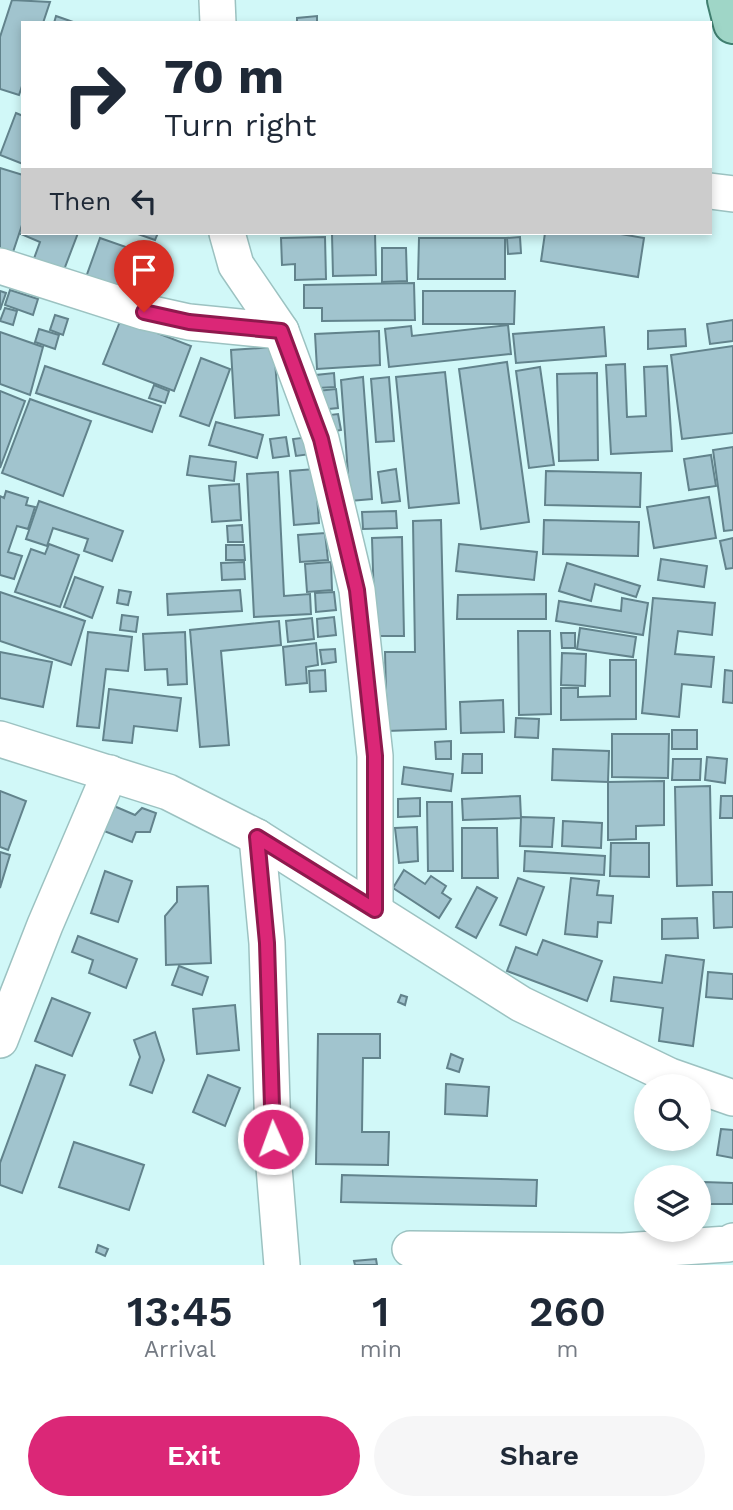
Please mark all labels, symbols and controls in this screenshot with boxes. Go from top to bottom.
text: 70 m [164,47,284,105]
icon: right [49,49,140,140]
text: Turn right [164,106,316,144]
icon: left [125,182,163,220]
text: Then [49,186,111,216]
pin [114,240,174,312]
icon: arrive [125,251,163,289]
map controls [634,1074,711,1242]
button: search [634,1074,711,1151]
position arrow [236,1102,310,1176]
button: layers [634,1165,711,1242]
text: 13:45 [127,1287,233,1336]
text: 1 [372,1287,390,1336]
text: 260 [529,1287,606,1336]
text: Arrival [144,1336,216,1363]
text: min [360,1336,402,1363]
text: m [556,1336,578,1363]
button: Exit [28,1416,360,1496]
button: Share [374,1416,705,1496]

